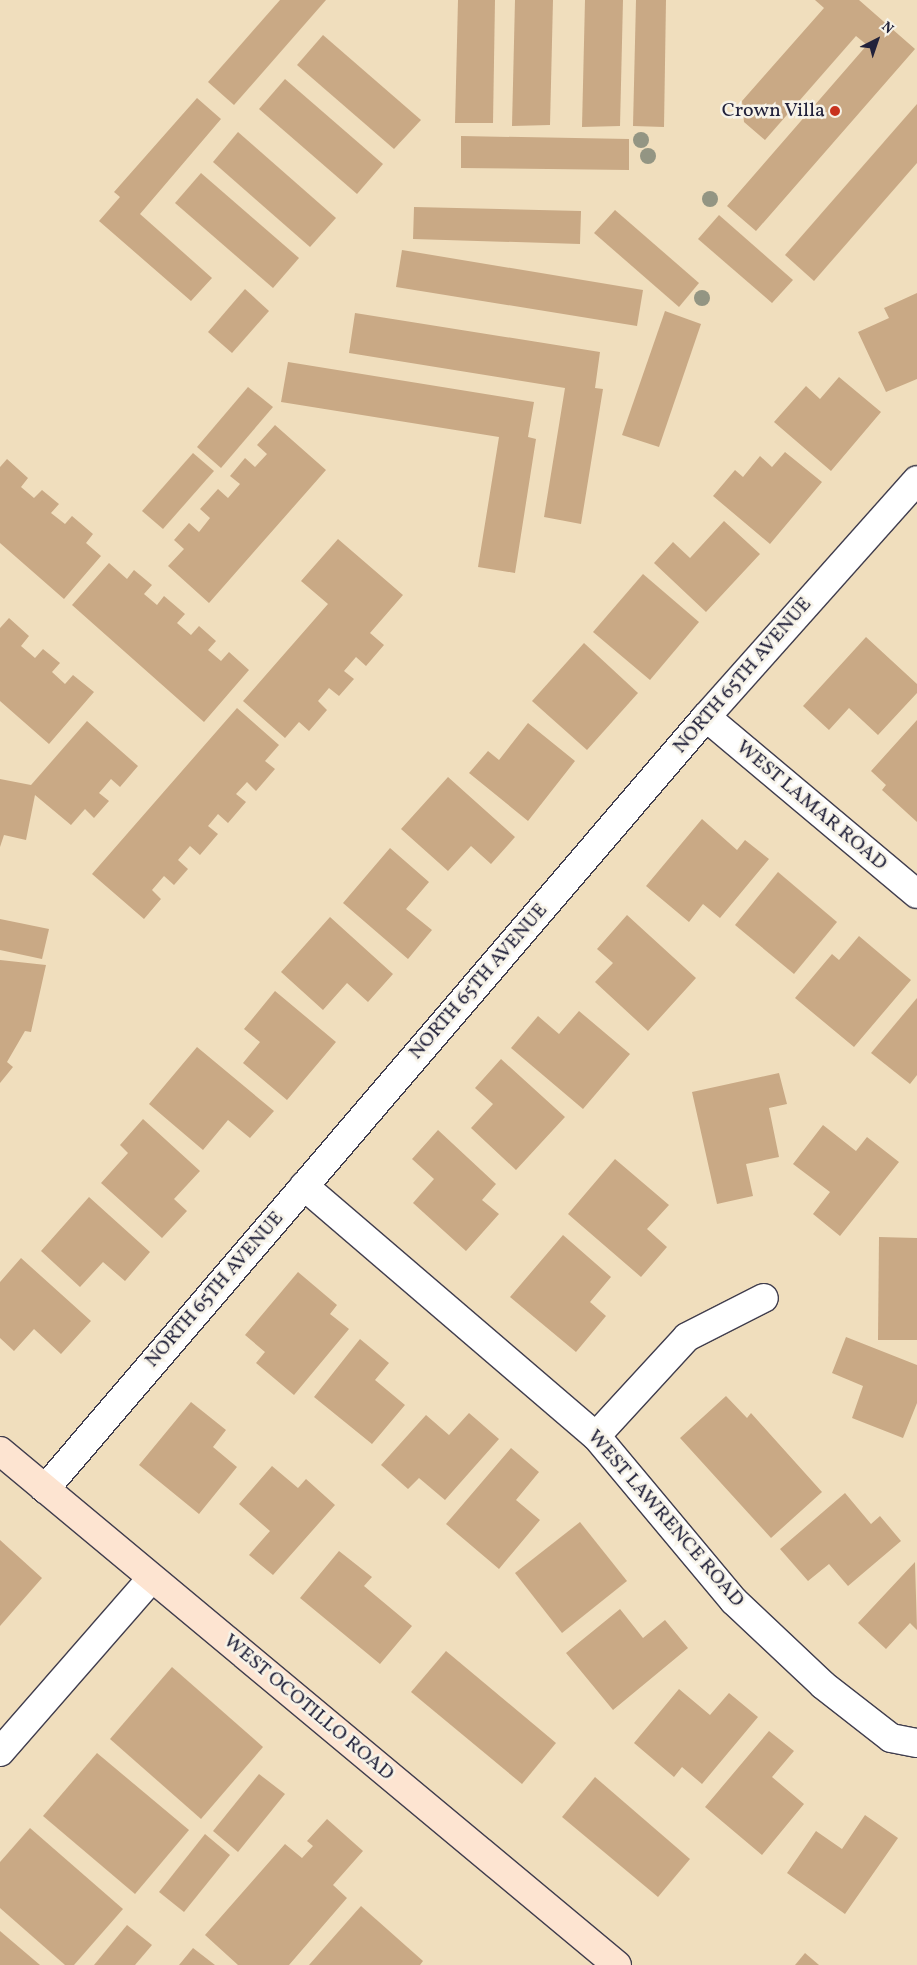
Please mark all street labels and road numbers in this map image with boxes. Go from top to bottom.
street label: NORTH 65TH AVENUE [669,593,817,759]
street label: WEST LAMAR ROAD [730,736,892,876]
street label: NORTH 65TH AVENUE [405,899,553,1065]
street label: NORTH 65TH AVENUE [141,1207,289,1373]
street label: WEST LAWRENCE ROAD [581,1425,749,1613]
street label: WEST OCOTILLO ROAD [218,1630,398,1786]

